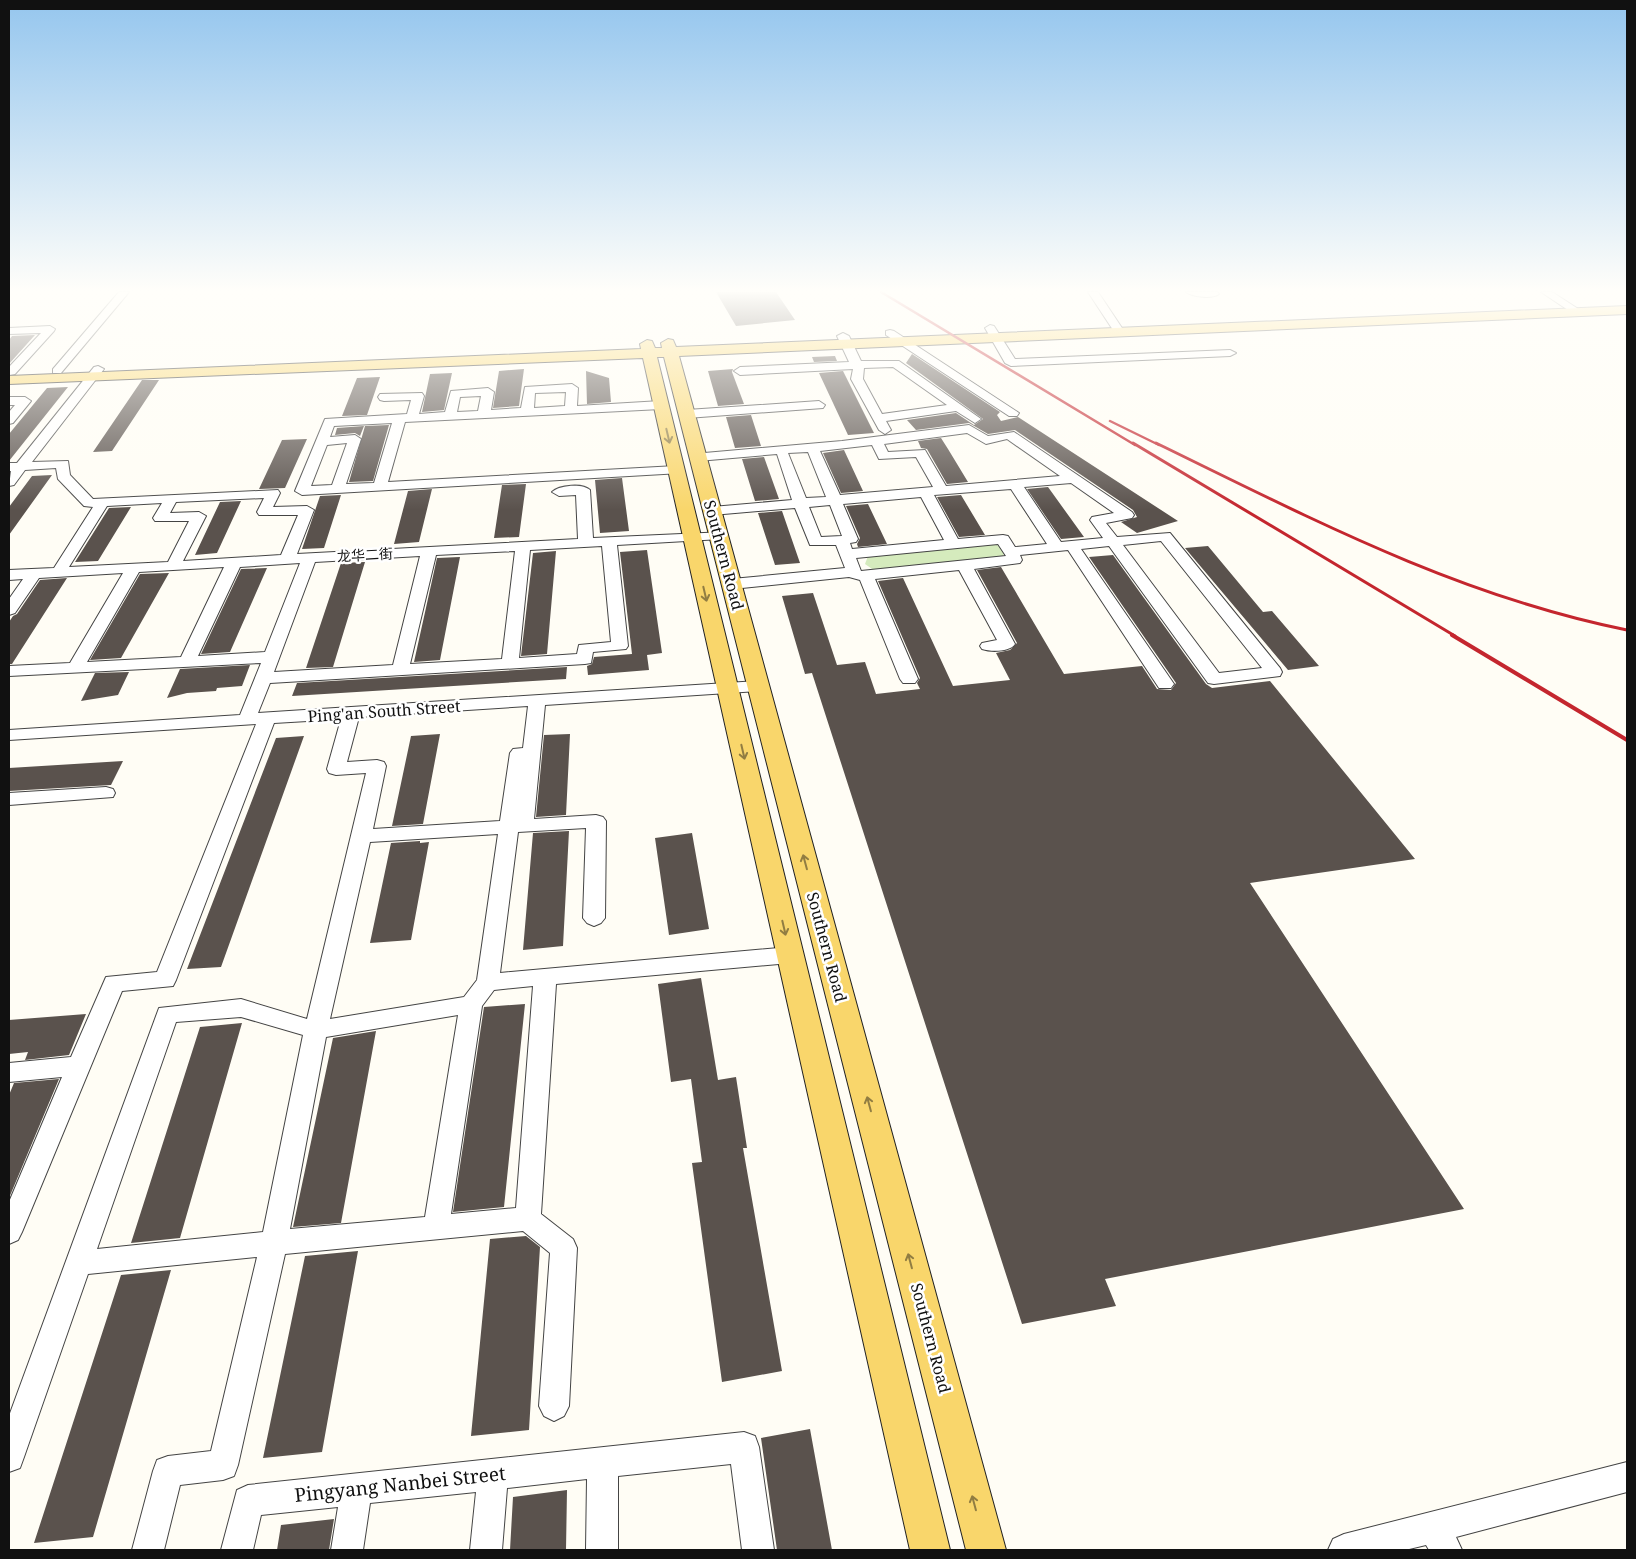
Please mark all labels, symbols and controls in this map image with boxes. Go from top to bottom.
one-way arrow [664,428,673,444]
street label: Southern Road [699,498,749,613]
street label: 龙华二街 [337,544,393,565]
one-way arrow [701,586,710,602]
street label: Ping'an South Street [307,695,462,727]
one-way arrow [739,744,748,760]
one-way arrow [800,855,809,871]
street label: Southern Road [802,890,852,1005]
one-way arrow [780,919,789,935]
one-way arrow [864,1097,873,1113]
one-way arrow [905,1254,915,1270]
street label: Southern Road [906,1281,956,1396]
street label: Pingyang Nanbei Street [293,1460,507,1508]
one-way arrow [968,1496,978,1512]

